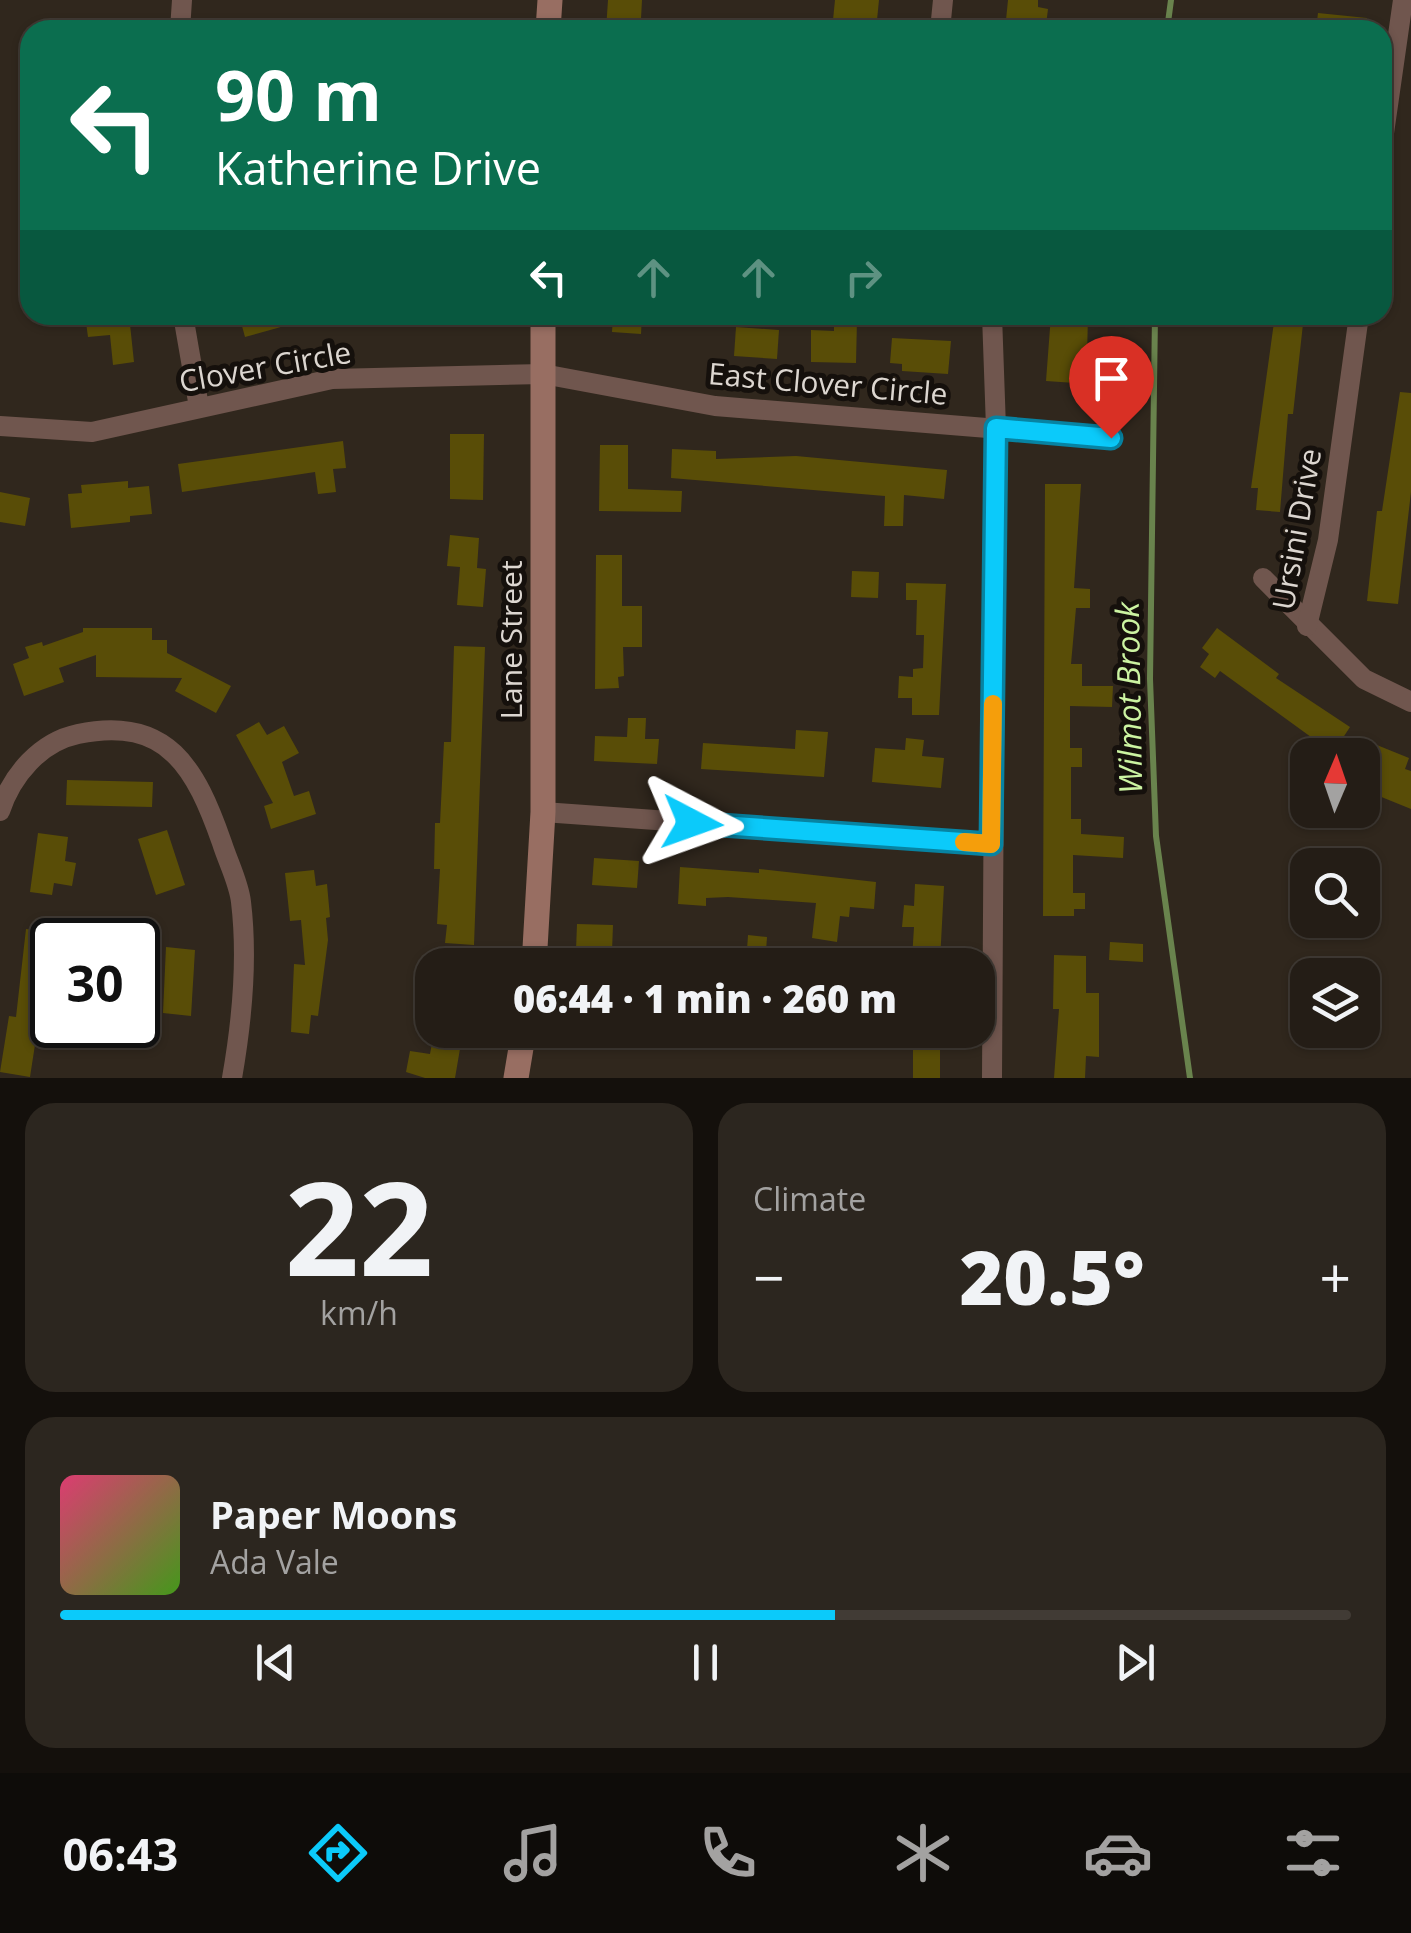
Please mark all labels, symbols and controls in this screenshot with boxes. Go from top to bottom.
text: 90 m [215,46,382,142]
icon: left [50,60,180,190]
text: Katherine Drive [215,137,541,198]
icon: left [521,250,576,305]
icon: ahead [626,250,681,305]
icon: ahead [731,250,786,305]
icon: right [836,250,891,305]
street label: Clover Circle [176,331,354,401]
pin [1069,336,1154,439]
icon: arrive [1084,351,1139,406]
street label: East Clover Circle [707,352,949,414]
street label: Ursini Drive [1262,445,1330,613]
street label: Lane Street [490,560,531,720]
water label: Wilmot Brook [1105,600,1151,794]
north arrow [1290,738,1380,828]
map controls [1290,738,1380,1048]
position arrow [640,771,744,875]
button: search [1290,848,1380,938]
speed limit sign: 30 [30,918,160,1048]
button: layers [1290,958,1380,1048]
text: 06:44 · 1 min · 260 m [513,972,897,1024]
text: 22 [285,1137,433,1314]
text: Climate [753,1177,866,1220]
text: 20.5° [959,1225,1145,1327]
text: − [753,1239,784,1314]
text: + [1320,1239,1351,1314]
text: km/h [320,1291,398,1334]
text: Paper Moons [210,1488,457,1540]
text: Ada Vale [210,1540,339,1583]
icon: previous [248,1635,303,1690]
icon: pause [678,1635,733,1690]
icon: next [1108,1635,1163,1690]
icon: directions [303,1818,373,1888]
icon: music [498,1818,568,1888]
icon: phone [693,1818,763,1888]
icon: climate [888,1818,958,1888]
icon: car [1083,1818,1153,1888]
icon: filters [1278,1818,1348,1888]
text: 06:43 [63,1823,178,1884]

